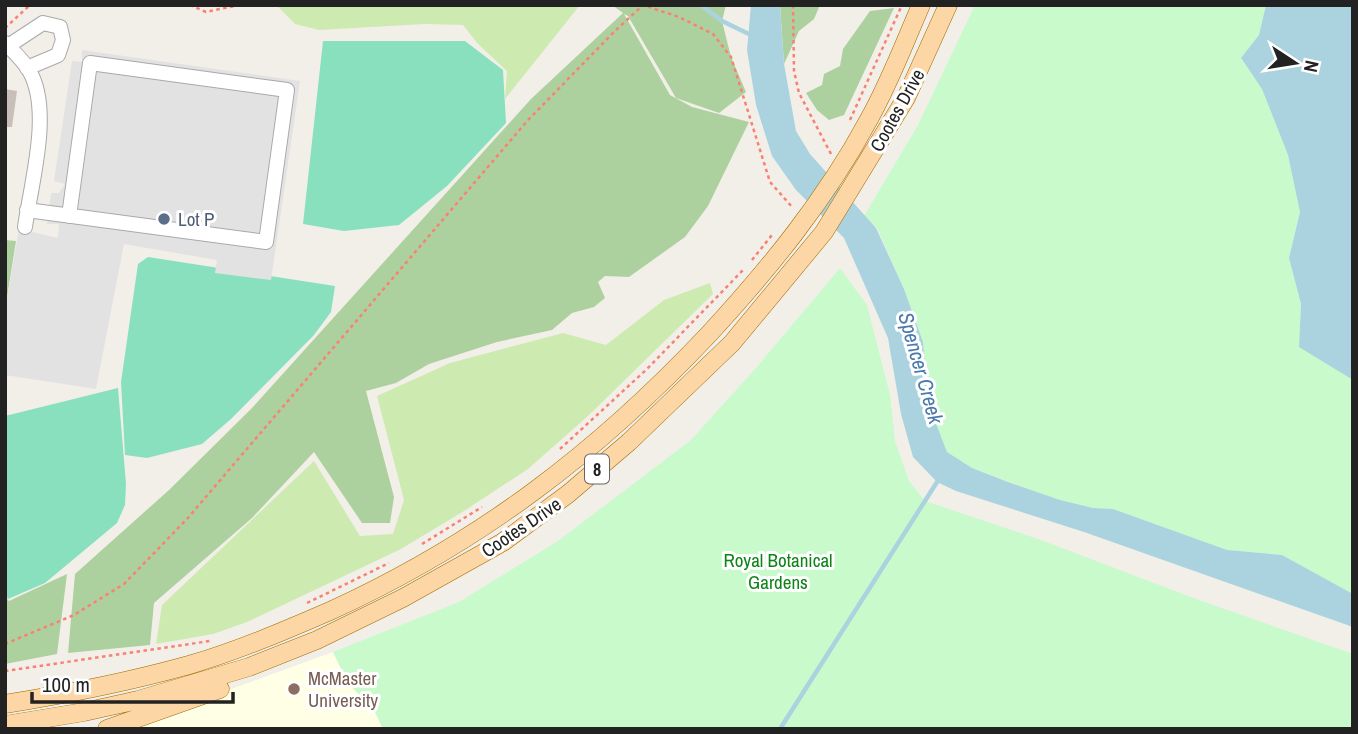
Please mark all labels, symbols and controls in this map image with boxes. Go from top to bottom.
north arrow [1260,28,1330,98]
text: N [1298,58,1326,75]
street label: Cootes Drive [864,64,930,156]
place label: Lot P [178,206,214,232]
marker: Lot P [156,211,172,227]
water label: Spencer Creek [891,309,951,429]
road number: 8 [585,454,609,484]
street label: Cootes Drive [476,491,566,563]
park label: Royal Botanical Gardens [723,547,833,595]
scale bar [32,660,233,704]
place label: McMaster University [308,665,378,713]
text: 100 m [42,670,90,699]
marker: McMaster University [286,681,302,697]

